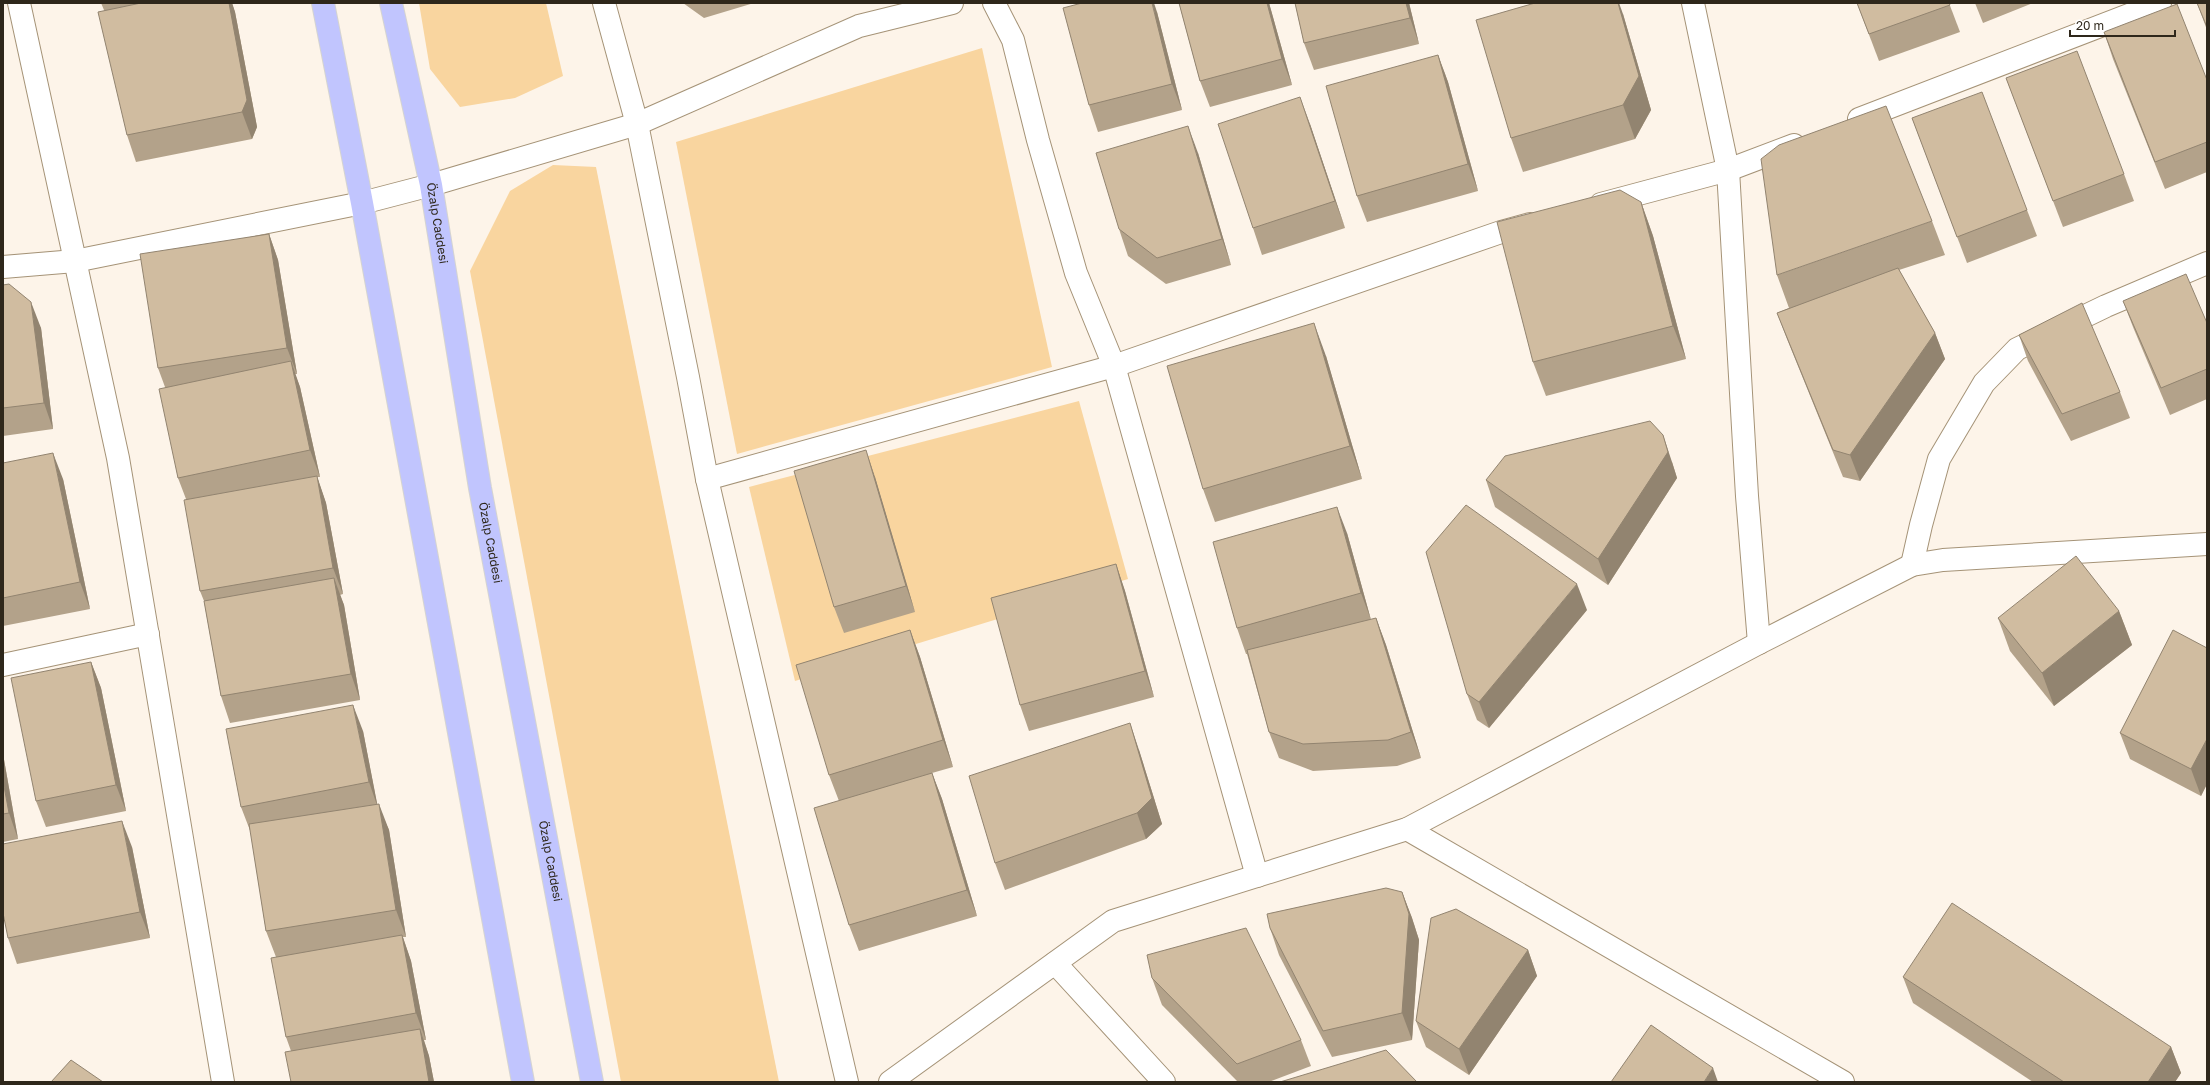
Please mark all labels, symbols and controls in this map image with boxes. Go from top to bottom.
scale bar [2070,12,2175,38]
text: 20 m [2076,18,2104,33]
street label: Özalp Caddesi [424,181,452,265]
street label: Özalp Caddesi [476,501,506,584]
street label: Özalp Caddesi [536,819,566,903]

